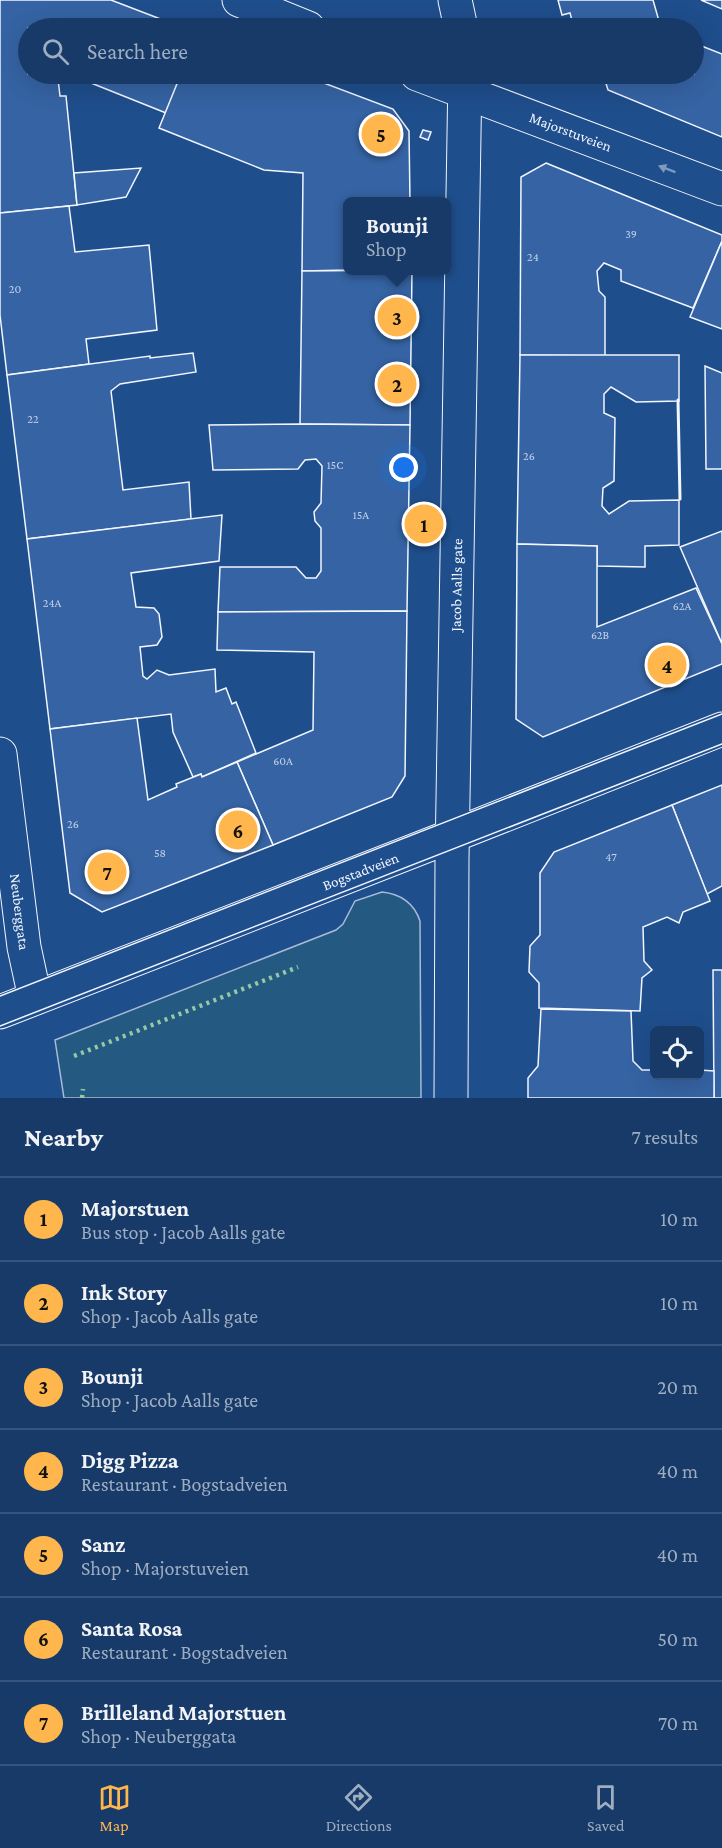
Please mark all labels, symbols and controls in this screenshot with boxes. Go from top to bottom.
search box [18,18,704,84]
icon: search [39,35,72,68]
text: Search here [87,39,188,64]
street label: Majorstuveien [527,109,614,155]
pin: 5 [362,112,400,156]
one-way arrow [658,163,676,173]
popup [343,197,451,275]
text: Bounji [366,213,428,238]
house number: 39 [625,227,637,241]
text: Shop [366,238,406,260]
house number: 24 [527,250,539,264]
house number: 20 [9,282,21,296]
pin: 3 [378,294,416,340]
pin: 2 [378,362,416,406]
house number: 22 [27,412,39,426]
house number: 26 [523,449,535,463]
your location [389,453,418,482]
house number: 15C [327,458,343,472]
pin: 1 [404,502,444,546]
house number: 15A [353,508,369,522]
street label: Jacob Aalls gate [448,538,466,634]
house number: 24A [43,596,62,610]
house number: 62A [673,599,691,613]
house number: 62B [591,628,610,642]
pin: 4 [648,642,686,688]
house number: 60A [273,754,293,768]
pin: 6 [218,808,258,852]
house number: 26 [67,817,79,831]
house number: 58 [154,846,166,860]
street label: Bogstadveien [320,849,401,893]
pin: 7 [88,850,126,894]
house number: 47 [605,850,617,864]
street label: Neuberggata [7,873,32,951]
map controls [650,1026,704,1080]
button: locate [650,1026,704,1080]
text: Nearby [24,1123,103,1152]
text: 7 results [632,1126,698,1148]
text: Majorstuen [81,1196,189,1221]
text: 1 [40,1208,47,1230]
text: 10 m [660,1208,698,1230]
text: Bus stop · Jacob Aalls gate [81,1221,285,1243]
text: Ink Story [81,1280,167,1305]
text: 2 [38,1292,49,1314]
text: 10 m [660,1292,698,1314]
text: Shop · Jacob Aalls gate [81,1305,258,1327]
text: Bounji [81,1364,143,1389]
text: 3 [39,1376,48,1398]
text: 20 m [657,1376,698,1398]
text: Shop · Jacob Aalls gate [81,1389,258,1411]
text: Digg Pizza [81,1448,179,1473]
text: 4 [38,1460,49,1482]
text: 40 m [657,1460,698,1482]
text: Restaurant · Bogstadveien [81,1473,288,1495]
text: Sanz [81,1532,125,1557]
text: 5 [39,1544,48,1566]
text: 40 m [657,1544,698,1566]
text: Shop · Majorstuveien [81,1557,249,1579]
text: Santa Rosa [81,1616,182,1641]
text: 6 [38,1628,49,1650]
text: 50 m [657,1628,698,1650]
text: Restaurant · Bogstadveien [81,1641,288,1663]
text: Brilleland Majorstuen [81,1700,286,1725]
text: 7 [39,1712,48,1734]
text: 70 m [658,1712,698,1734]
text: Shop · Neuberggata [81,1725,236,1747]
tab: Map [98,1781,131,1834]
tab: Directions [326,1781,392,1834]
tab: Saved [587,1781,624,1834]

